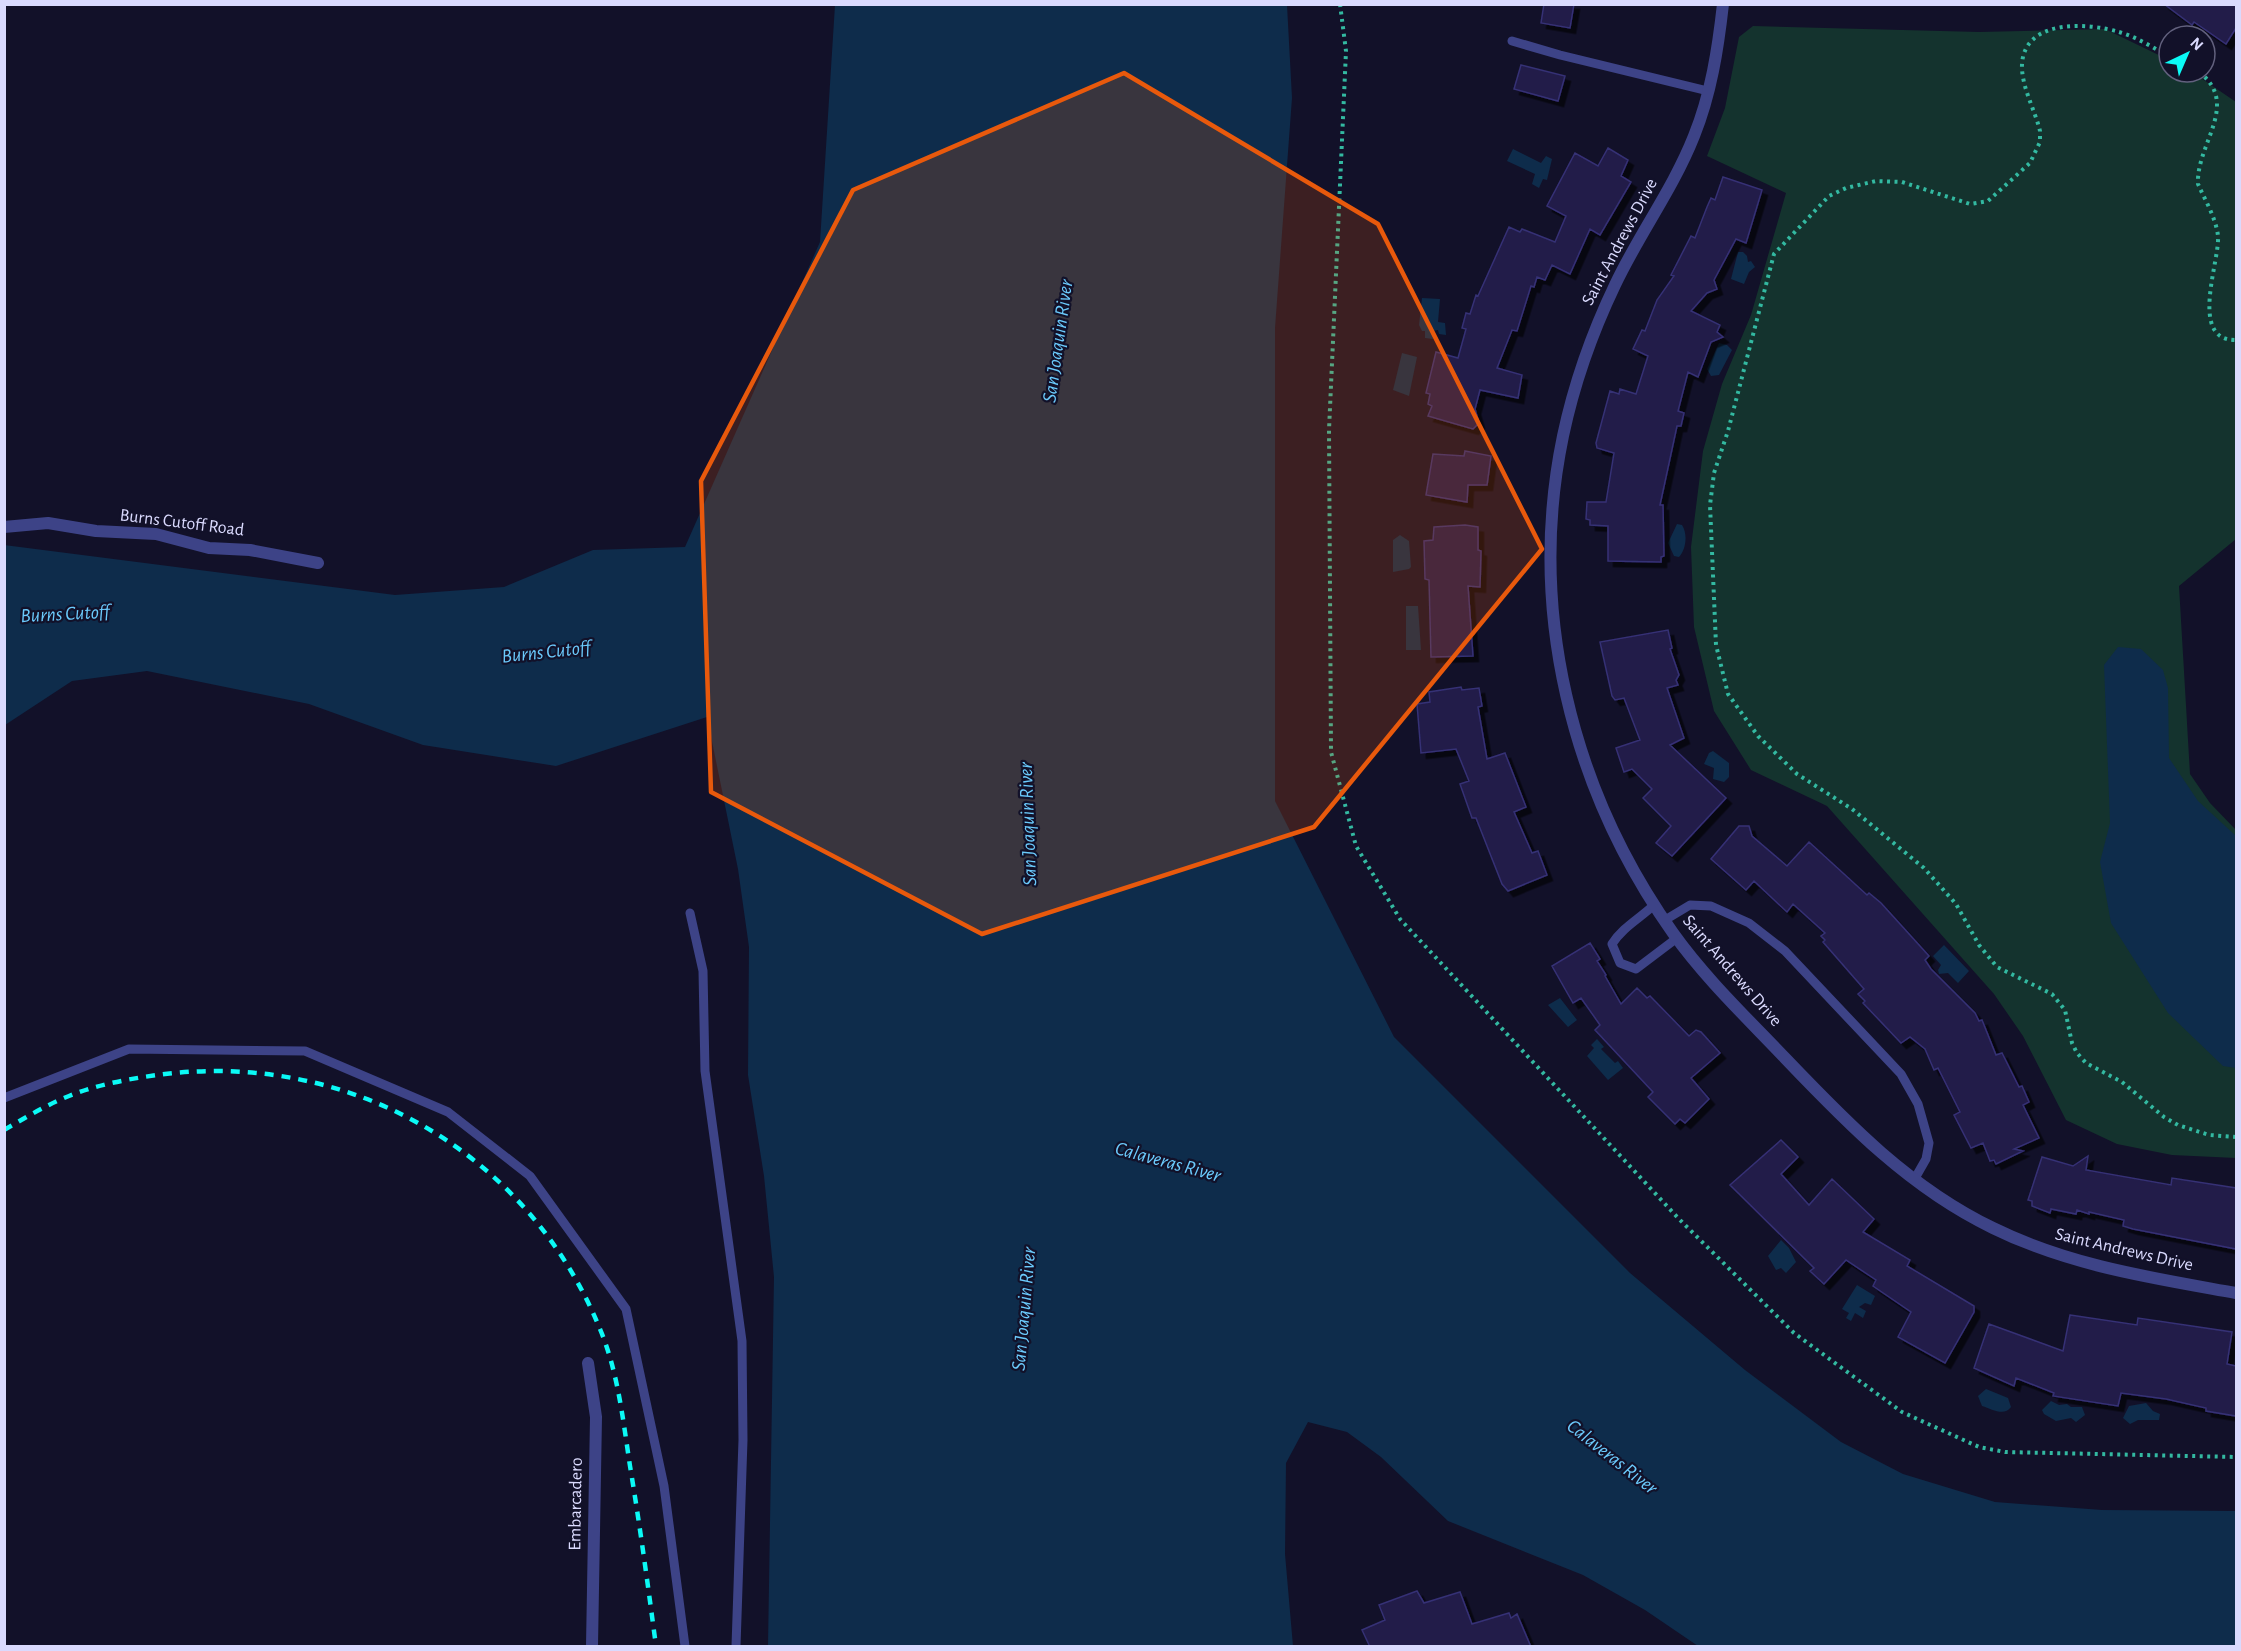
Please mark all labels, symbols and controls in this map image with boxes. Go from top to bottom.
north arrow [2157,24,2217,84]
text: N [2187,34,2206,54]
street label: Saint Andrews Drive [1579,176,1661,308]
water label: San Joaquin River [1039,278,1077,404]
street label: Burns Cutoff Road [119,506,245,540]
water label: Burns Cutoff [20,602,113,626]
water label: Burns Cutoff [501,637,595,667]
water label: San Joaquin River [1016,761,1040,886]
street label: Saint Andrews Drive [1679,912,1785,1030]
water label: Calaveras River [1113,1138,1223,1186]
street label: Saint Andrews Drive [2053,1225,2195,1275]
water label: San Joaquin River [1009,1246,1039,1372]
water label: Calaveras River [1563,1416,1661,1499]
street label: Embarcadero [566,1457,586,1551]

